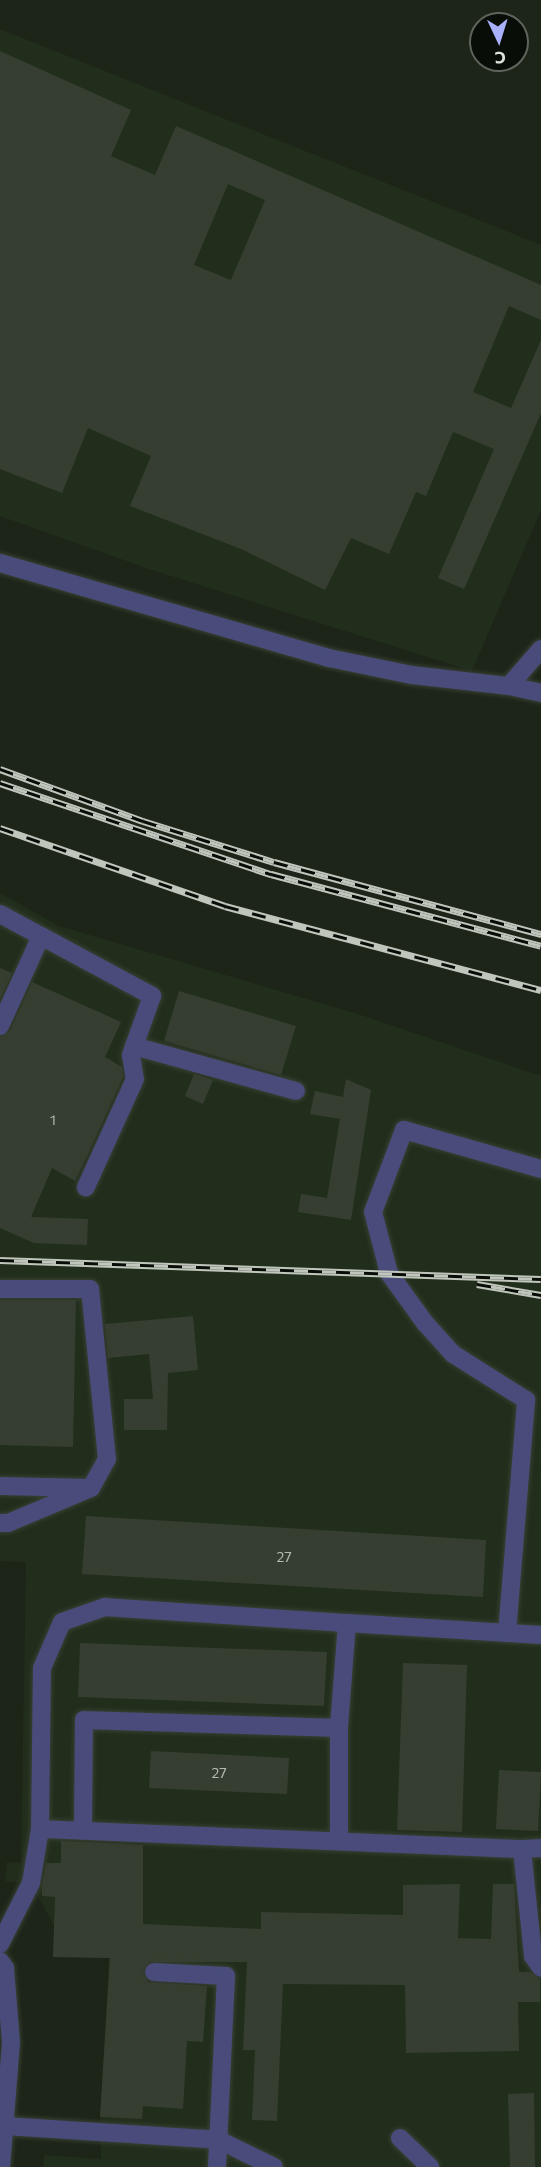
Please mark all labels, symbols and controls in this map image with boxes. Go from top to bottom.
north arrow [469,12,529,72]
text: С [494,49,506,68]
house number: 1 [50,1112,56,1128]
house number: 27 [276,1549,292,1565]
house number: 27 [211,1765,227,1781]

